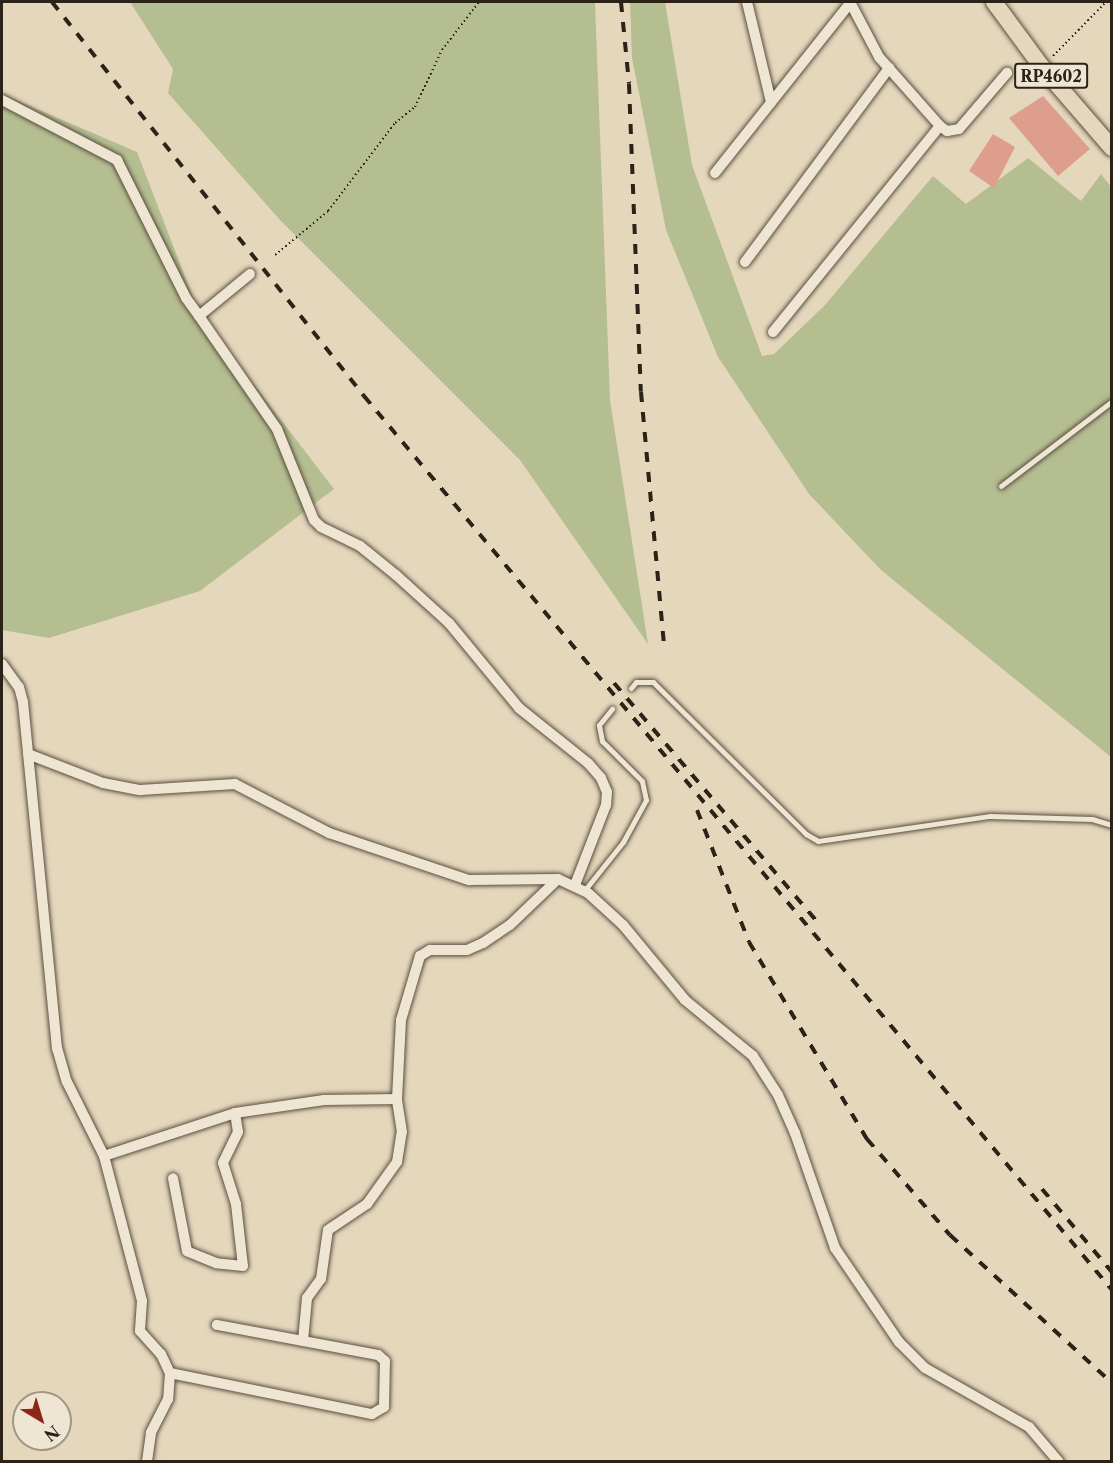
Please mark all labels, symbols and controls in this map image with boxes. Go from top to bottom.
road number: RP4602 [1014,63,1088,89]
north arrow [12,1391,72,1451]
text: N [40,1421,63,1446]

